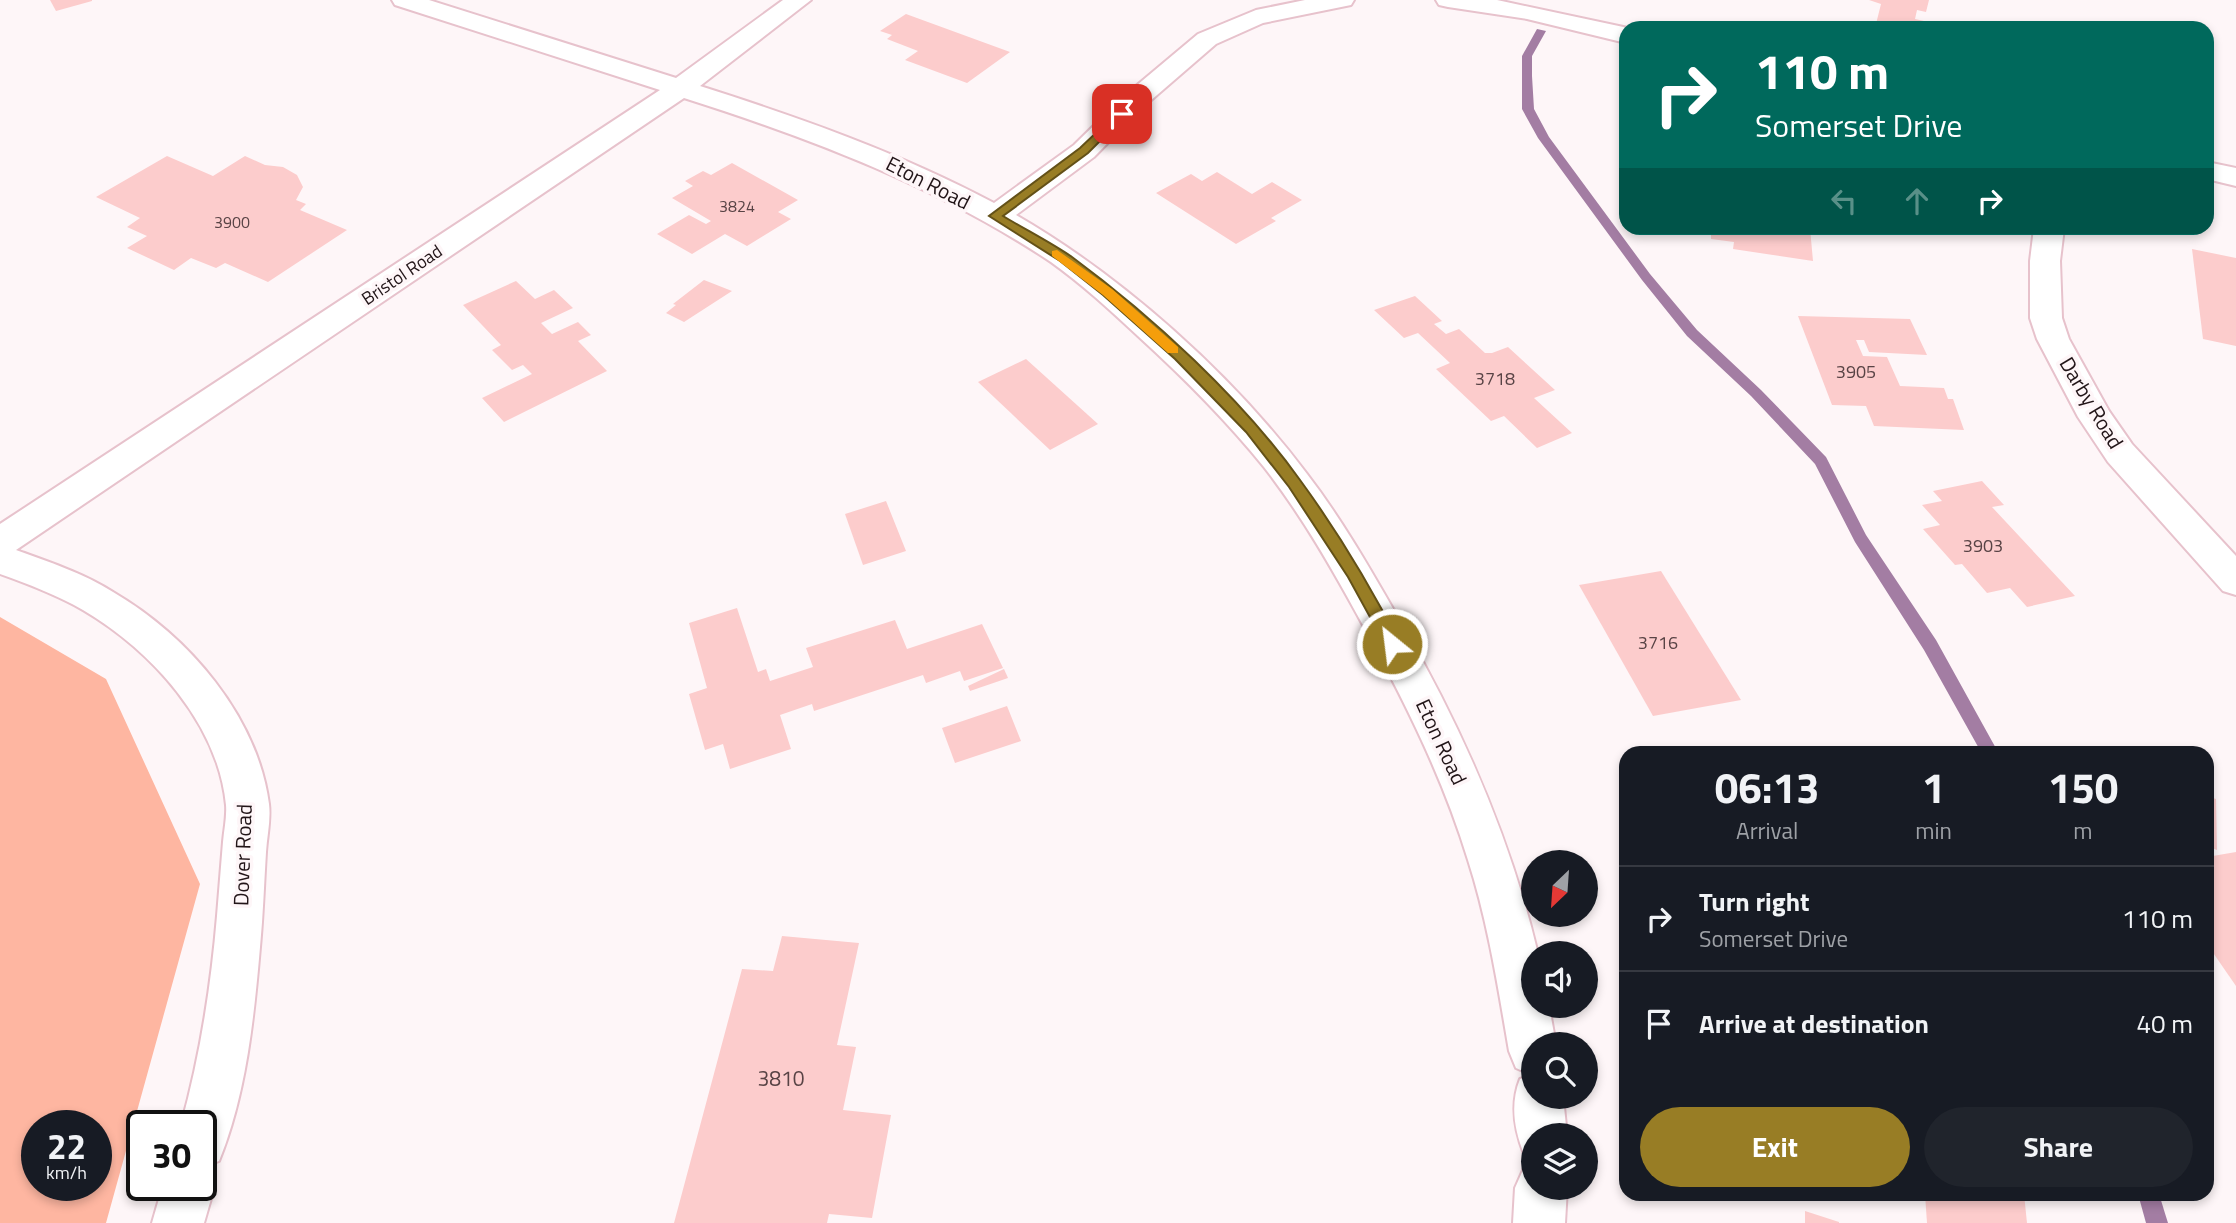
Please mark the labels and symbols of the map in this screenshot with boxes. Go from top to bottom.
pin [1092,84,1152,144]
street label: Eton Road [881,147,976,217]
house number: 3824 [719,194,755,218]
house number: 3900 [214,210,250,234]
street label: Bristol Road [356,238,448,312]
street label: Darby Road [2052,350,2132,455]
house number: 3905 [1836,358,1876,385]
house number: 3718 [1475,365,1515,392]
house number: 3903 [1963,532,2003,559]
position arrow [1355,607,1429,681]
house number: 3716 [1638,629,1678,656]
street label: Eton Road [1408,693,1476,790]
street label: Dover Road [224,803,260,907]
north arrow [1521,850,1598,928]
house number: 3810 [757,1062,805,1094]
speed limit sign: 30 [126,1110,217,1201]

